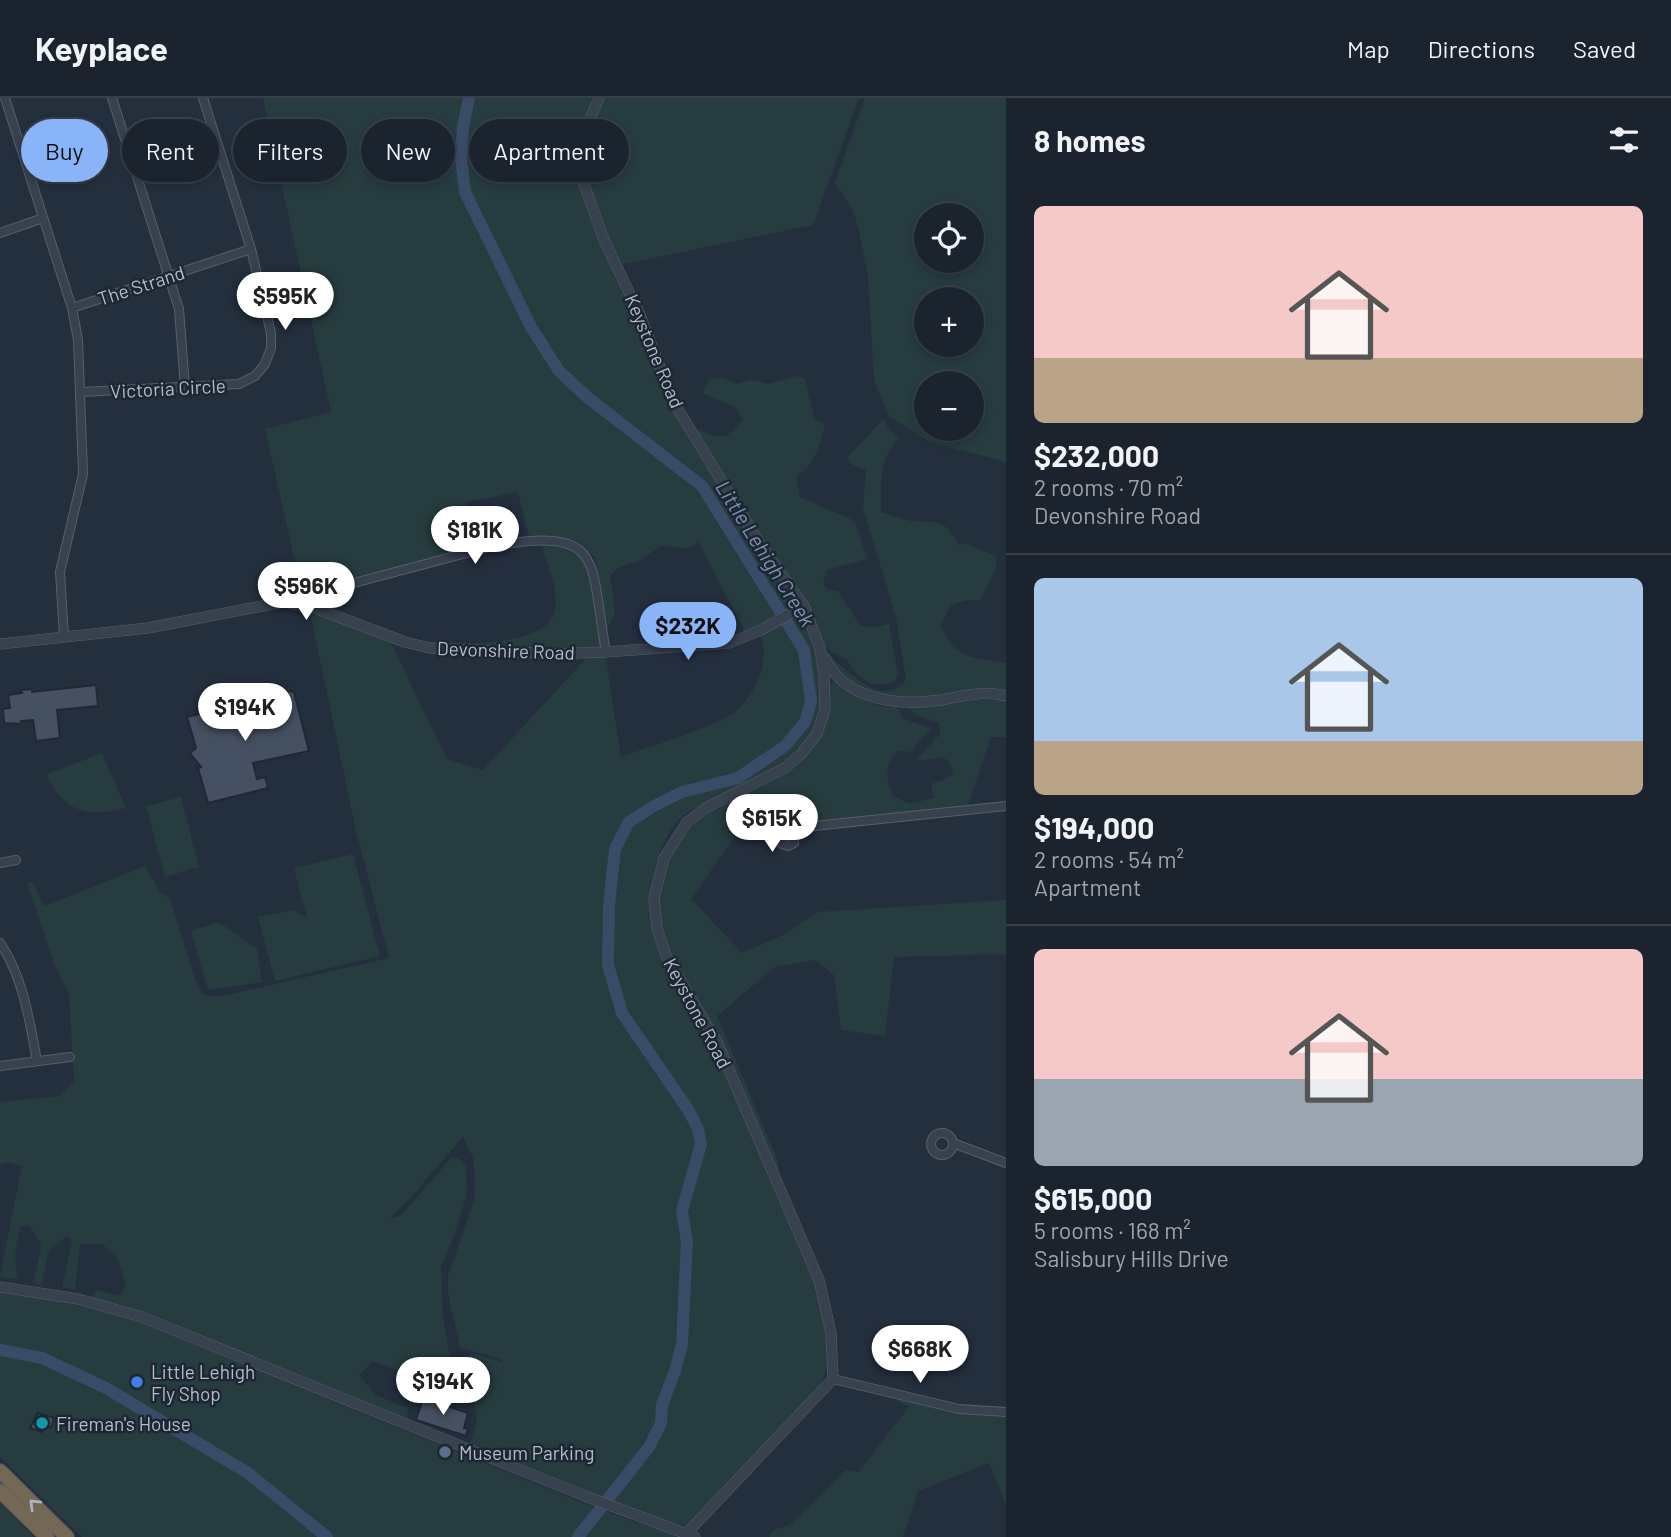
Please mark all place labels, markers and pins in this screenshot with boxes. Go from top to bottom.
pin: $595K [236,272,334,332]
pin: $181K [426,506,524,566]
pin: $596K [257,562,355,622]
pin: $232K [639,602,737,662]
pin: $194K [196,684,294,743]
pin: $615K [723,794,821,854]
pin: $668K [871,1326,969,1385]
pin: $194K [394,1358,492,1417]
place label: Little Lehigh Fly Shop [151,1360,255,1405]
marker: Little Lehigh Fly Shop [129,1374,145,1390]
place label: Fireman's House [56,1412,191,1435]
marker: Fireman's House [34,1415,50,1431]
place label: Museum Parking [459,1441,594,1464]
marker: Museum Parking [437,1444,453,1460]

